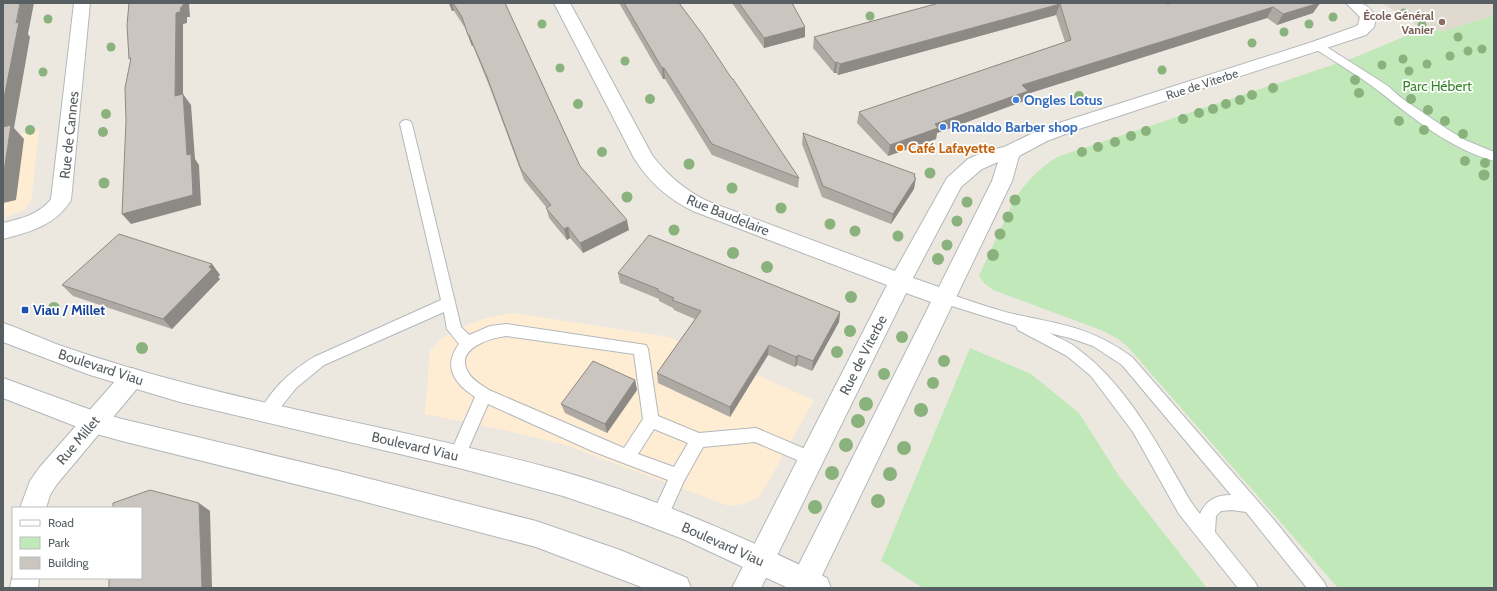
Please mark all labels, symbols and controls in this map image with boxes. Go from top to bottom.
place label: École Général Vanier [1363,8,1434,37]
marker: École Général Vanier [1437,17,1447,27]
street label: Rue de Viterbe [1164,65,1240,103]
park label: Parc Hébert [1402,77,1472,95]
street label: Rue de Cannes [55,90,83,180]
place label: Ongles Lotus [1024,91,1103,109]
marker: Ongles Lotus [1011,95,1021,105]
place label: Ronaldo Barber shop [951,118,1078,136]
marker: Ronaldo Barber shop [938,122,948,132]
place label: Café Lafayette [908,139,995,157]
marker: Café Lafayette [895,143,905,153]
street label: Rue Baudelaire [684,190,772,240]
place label: Viau / Millet [33,301,105,319]
marker: Viau / Millet [20,305,30,315]
street label: Rue de Viterbe [835,312,891,398]
street label: Boulevard Viau [56,345,146,389]
street label: Rue Millet [52,412,104,468]
street label: Boulevard Viau [370,427,460,465]
legend [12,507,142,579]
text: Road [48,515,74,530]
street label: Boulevard Viau [679,518,767,570]
text: Park [48,535,70,550]
text: Building [48,555,90,570]

